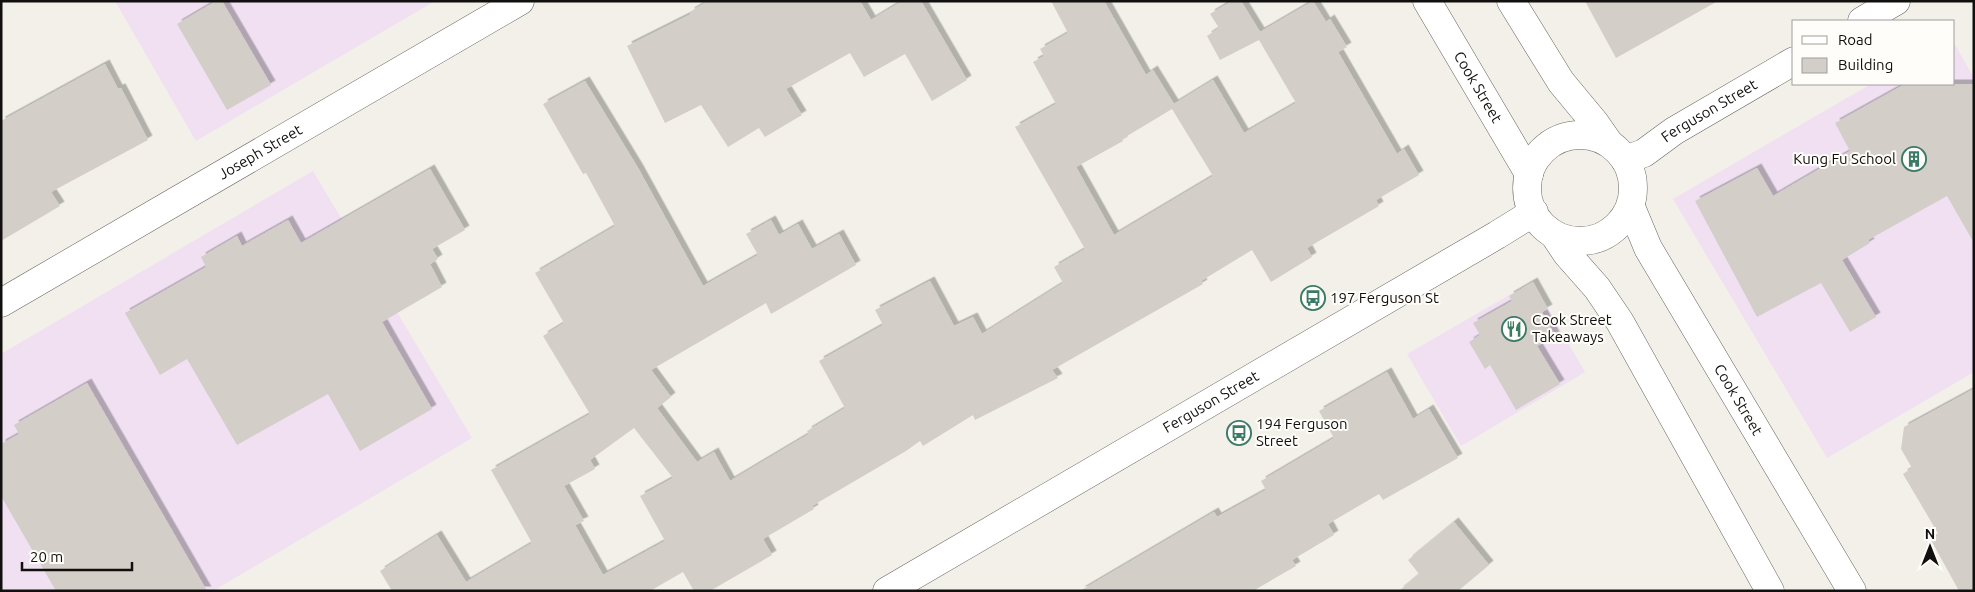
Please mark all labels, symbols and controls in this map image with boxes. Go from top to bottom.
legend [1792,20,1955,85]
text: Road [1838,31,1873,48]
street label: Cook Street [1451,48,1506,126]
text: Building [1838,56,1893,73]
street label: Ferguson Street [1658,75,1760,145]
street label: Joseph Street [215,121,305,183]
building icon: Kung Fu School [1901,146,1927,172]
place label: Kung Fu School [1793,150,1896,167]
bus stop icon: 197 Ferguson St [1300,285,1326,311]
place label: 197 Ferguson St [1330,289,1439,306]
place label: Cook Street Takeaways [1532,311,1612,345]
restaurant icon: Cook Street Takeaways [1501,316,1527,342]
street label: Cook Street [1711,361,1766,438]
street label: Ferguson Street [1160,367,1262,436]
place label: 194 Ferguson Street [1256,415,1348,449]
bus stop icon: 194 Ferguson Street [1226,420,1252,446]
north arrow [1905,522,1955,572]
text: N [1925,526,1935,542]
scale bar [22,540,132,572]
text: 20 m [30,548,63,565]

